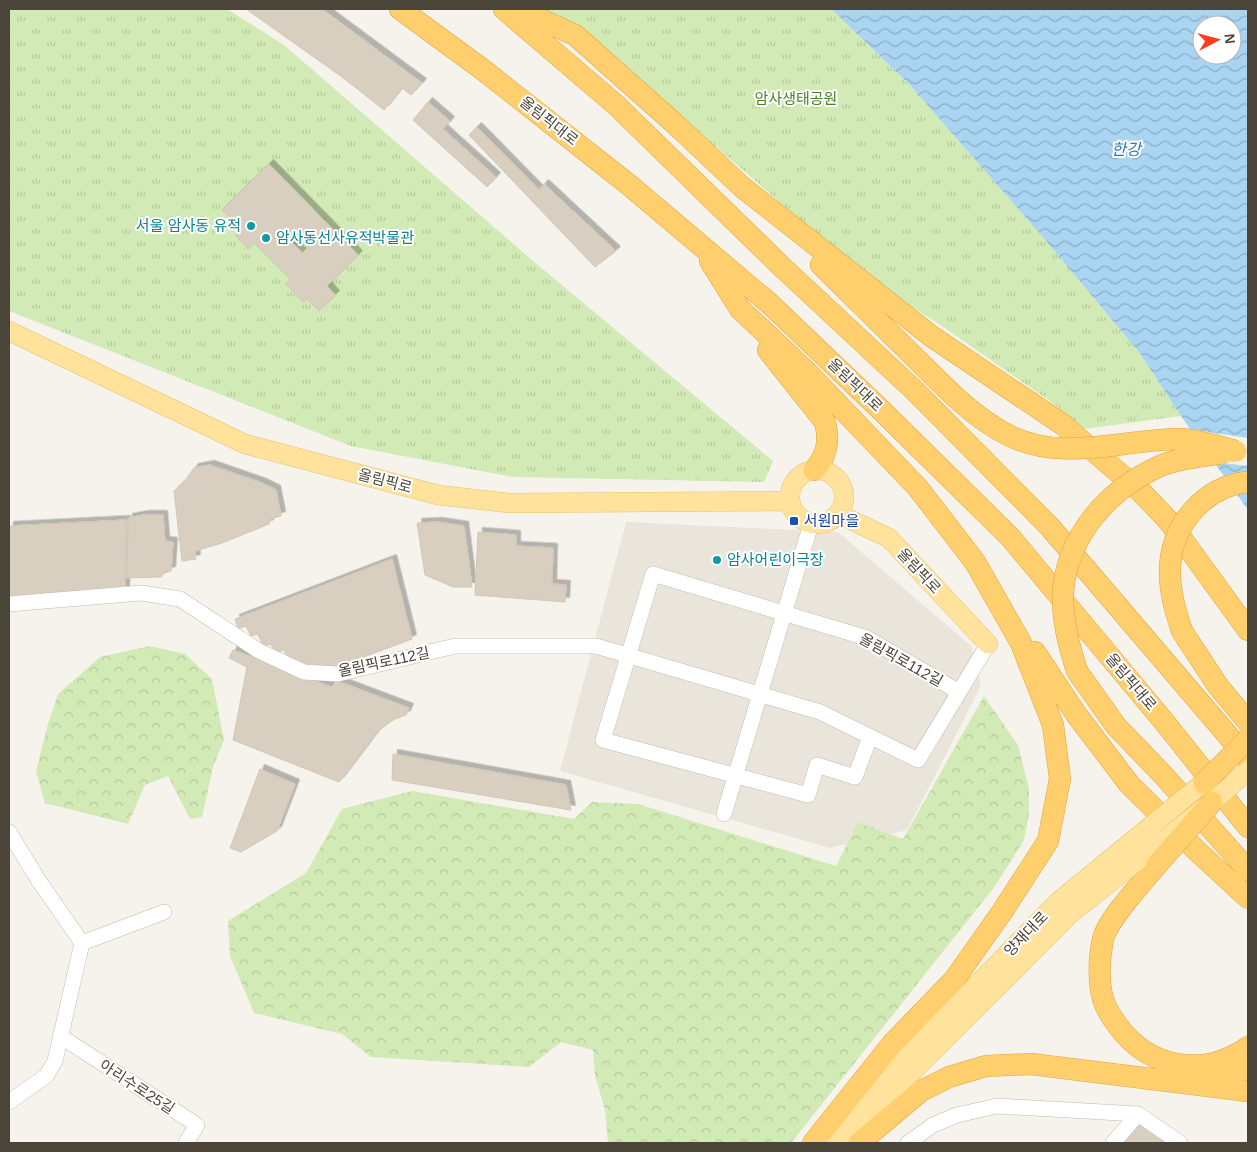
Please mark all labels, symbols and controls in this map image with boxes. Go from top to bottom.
north arrow [1192,15,1242,65]
text: N [1221,33,1238,45]
park label: 암사생태공원 [755,90,837,107]
street label: 올림픽대로 [517,93,582,149]
water label: 한강 [1111,141,1143,158]
place label: 서울 암사동 유적 [136,217,241,234]
marker: 서울 암사동 유적 [245,220,257,232]
place label: 암사동선사유적박물관 [276,229,414,246]
marker: 암사동선사유적박물관 [260,232,272,244]
street label: 올림픽대로 [825,355,886,415]
street label: 올림픽로 [356,465,414,496]
place label: 서원마을 [804,512,859,529]
marker: 서원마을 [788,515,800,527]
street label: 올림픽로 [894,545,944,597]
place label: 암사어린이극장 [727,551,824,568]
marker: 암사어린이극장 [711,554,723,566]
street label: 올림픽로112길 [856,630,946,690]
street label: 올림픽로112길 [337,644,431,679]
street label: 올림픽대로 [1103,650,1160,714]
street label: 양재대로 [1000,908,1051,959]
street label: 아리수로25길 [97,1056,178,1117]

